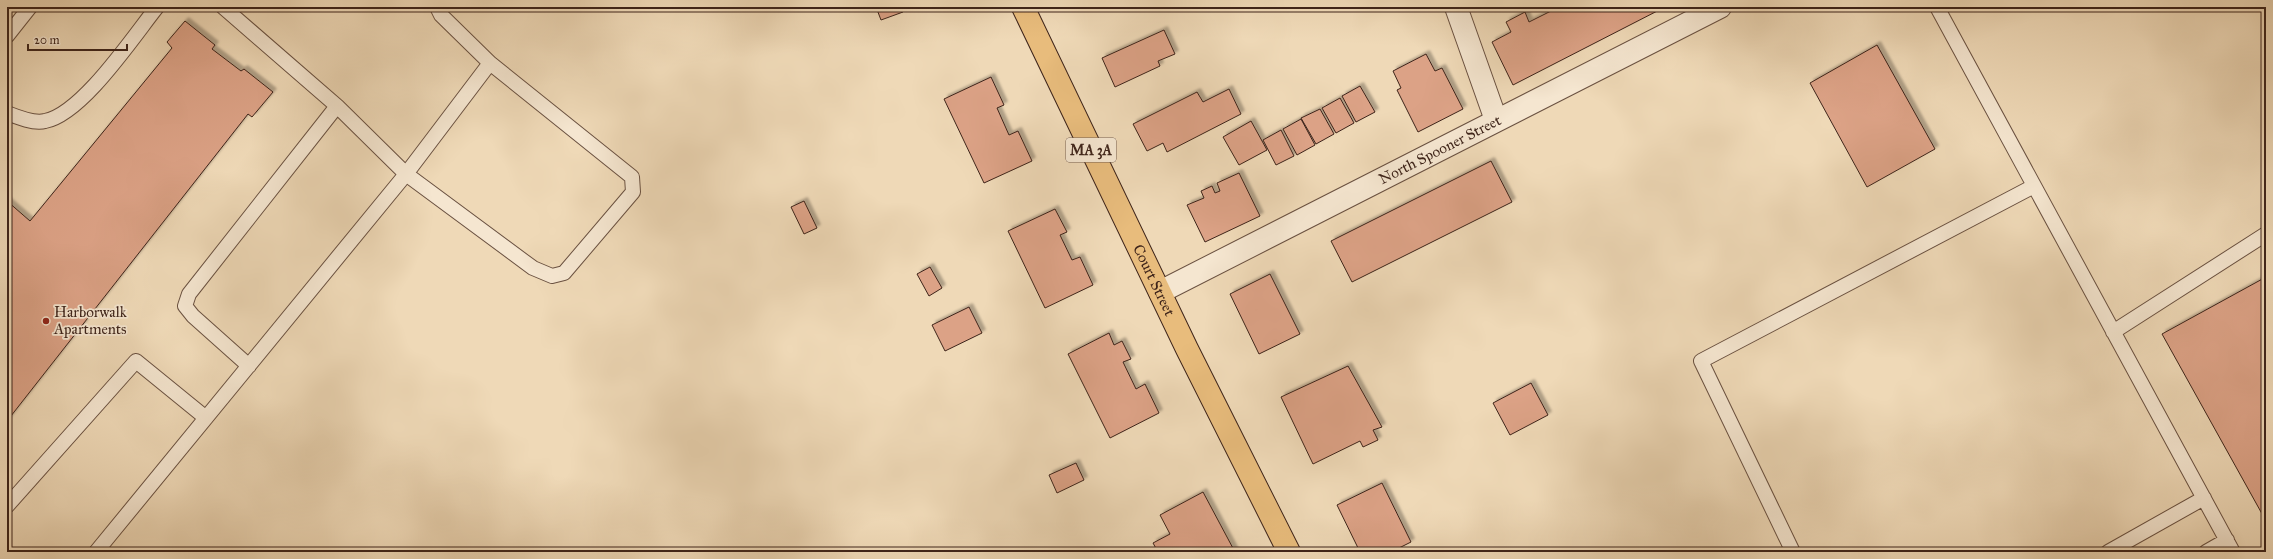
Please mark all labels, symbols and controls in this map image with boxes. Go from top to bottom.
scale bar [28,26,127,52]
text: 20 m [34,33,60,47]
street label: North Spooner Street [1376,111,1505,188]
road number: MA 3A [1066,138,1116,162]
street label: Court Street [1129,241,1179,320]
place label: Harborwalk Apartments [53,303,127,338]
marker: Harborwalk Apartments [41,316,51,326]

